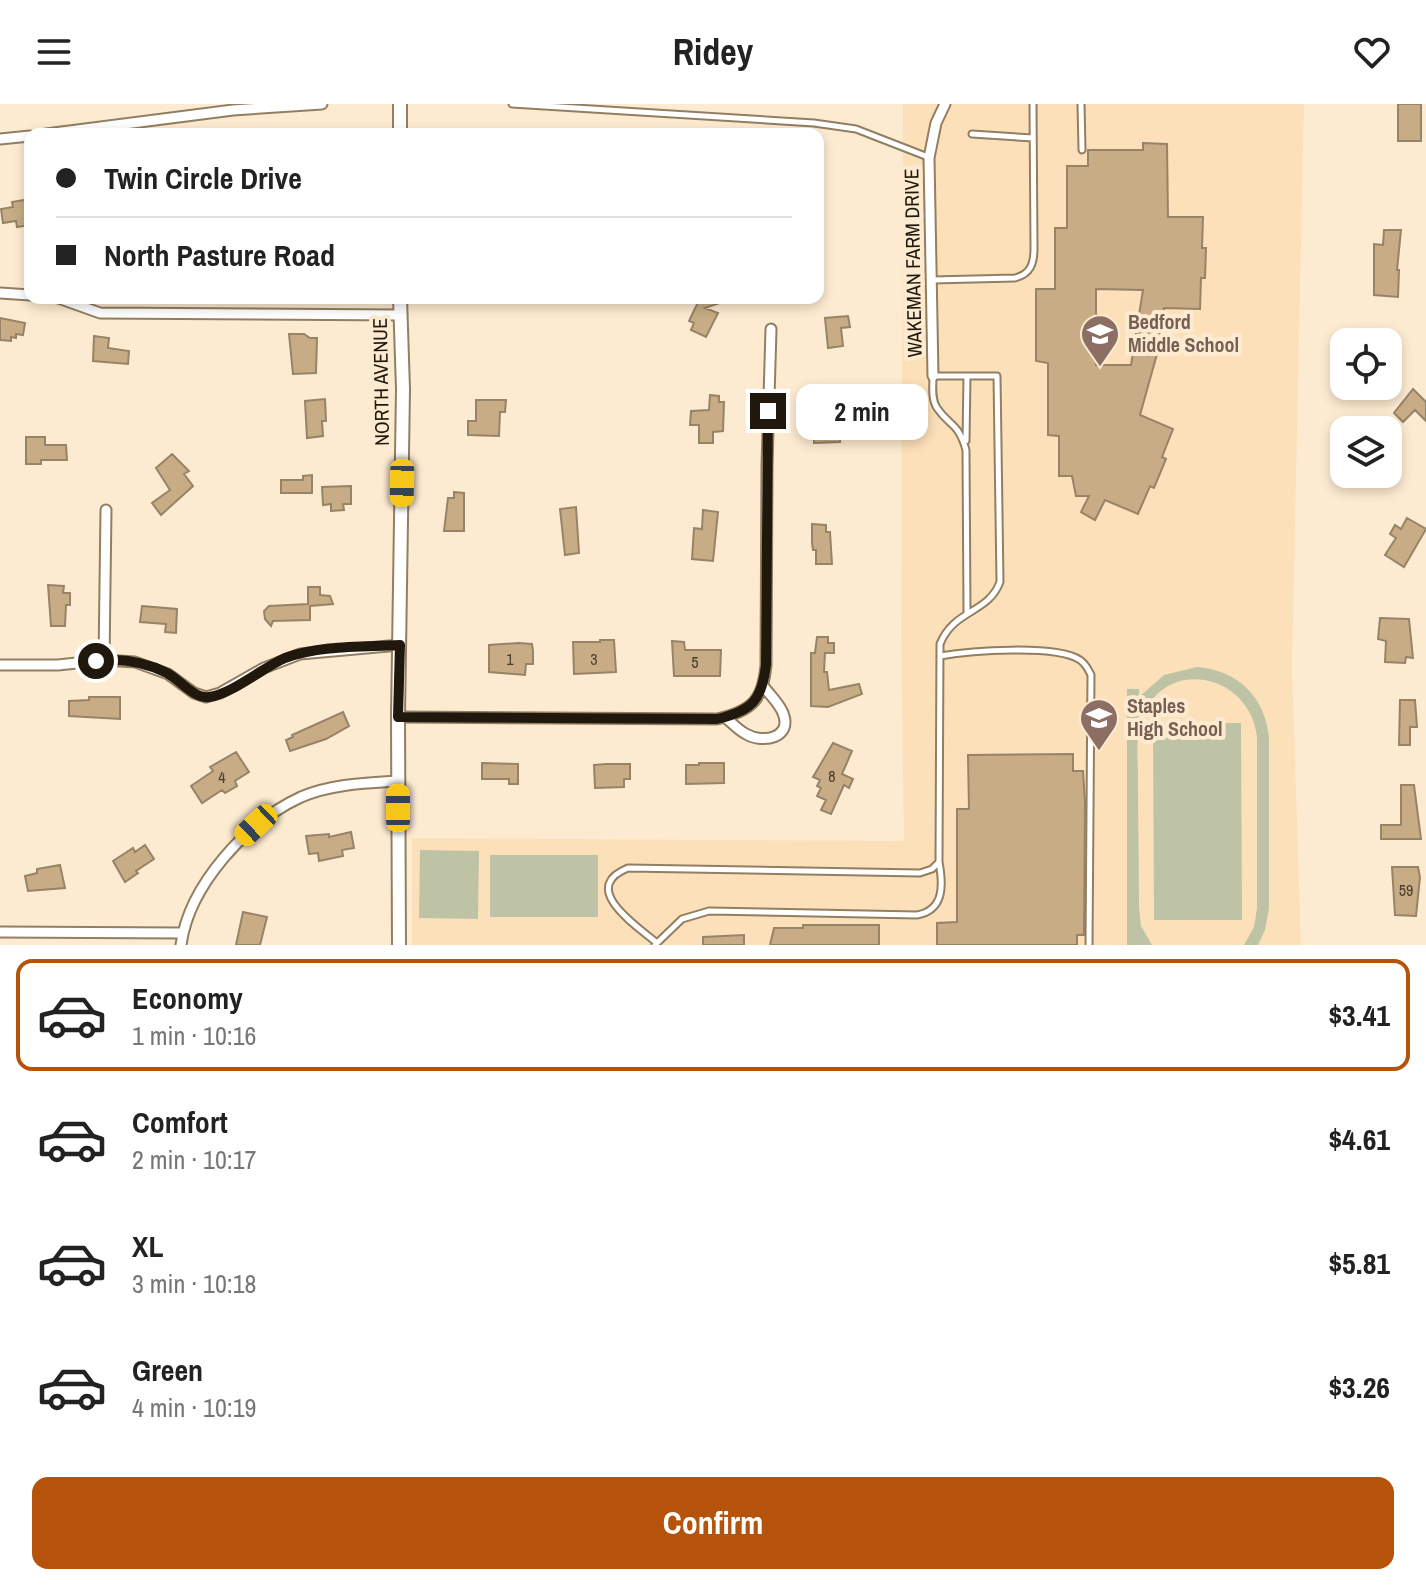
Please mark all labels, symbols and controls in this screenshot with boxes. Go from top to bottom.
text: Ridey [673,28,753,76]
icon: menu [32,30,76,74]
icon: heart [1350,30,1394,74]
text: Twin Circle Drive [104,158,302,198]
street label: WAKEMAN FARM DRIVE [897,168,928,358]
text: North Pasture Road [104,235,335,275]
place label: Bedford Middle School [1128,308,1239,358]
school or university icon: Bedford Middle School [1079,313,1121,368]
street label: NORTH AVENUE [366,318,395,446]
map controls [1330,328,1402,488]
button: locate [1330,328,1402,400]
callout: 2 min [796,383,928,439]
route end [750,393,786,429]
text: 2 min [834,394,890,429]
button: layers [1330,416,1402,488]
car [390,459,414,507]
route start [78,643,114,679]
house number: 1 [506,648,514,670]
house number: 3 [590,648,598,670]
house number: 5 [691,651,699,673]
place label: Staples High School [1127,692,1223,742]
school or university icon: Staples High School [1078,697,1120,752]
house number: 8 [828,765,836,787]
house number: 4 [218,766,226,788]
car [386,784,410,832]
car [230,800,282,850]
house number: 59 [1399,879,1413,901]
text: Economy [132,978,243,1018]
icon: car [36,979,108,1051]
text: $3.41 [1328,995,1390,1035]
text: 1 min · 10:16 [132,1018,256,1053]
text: Comfort [132,1102,228,1142]
icon: car [36,1103,108,1175]
text: $4.61 [1328,1119,1390,1159]
text: 2 min · 10:17 [132,1142,256,1177]
text: XL [132,1226,163,1266]
icon: car [36,1227,108,1299]
text: $5.81 [1328,1243,1390,1283]
text: 3 min · 10:18 [132,1266,256,1301]
text: Green [132,1350,203,1390]
icon: car [36,1351,108,1423]
text: $3.26 [1328,1367,1390,1407]
text: 4 min · 10:19 [132,1390,256,1425]
button: Confirm [32,1477,1394,1569]

